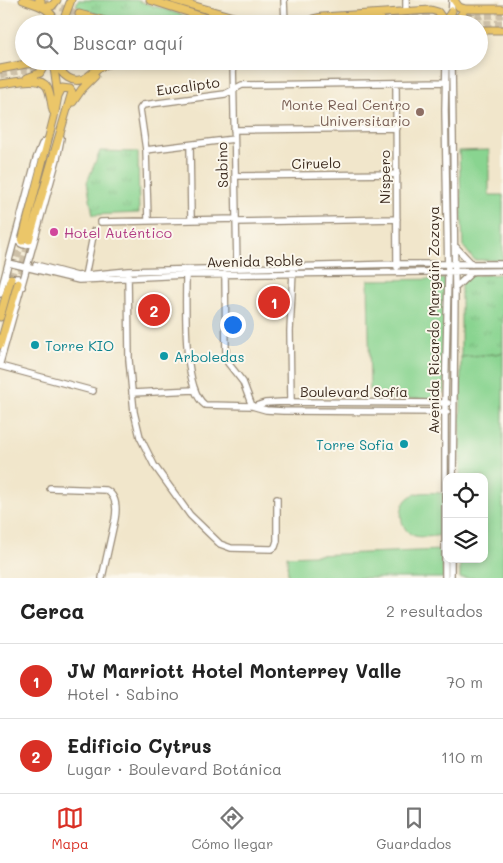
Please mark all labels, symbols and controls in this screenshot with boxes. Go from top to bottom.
search box [15,15,488,70]
icon: search [33,29,61,57]
text: Buscar aquí [73,30,183,55]
street label: Eucalipto [155,72,221,100]
place label: Monte Real Centro Universitario [281,95,410,130]
marker: Monte Real Centro Universitario [414,106,426,118]
street label: Sabino [212,142,232,188]
street label: Níspero [375,150,394,204]
street label: Ciruelo [291,153,341,173]
street label: Avenida Ricardo Margáin Zozaya [424,206,443,434]
place label: Hotel Auténtico [64,223,172,242]
marker: Hotel Auténtico [48,226,60,238]
street label: Avenida Roble [206,251,304,271]
pin: 1 [258,283,290,321]
pin: 2 [138,291,170,329]
your location [220,312,246,338]
place label: Torre KIO [45,336,114,355]
marker: Torre KIO [29,339,41,351]
place label: Arboledas [174,347,245,366]
marker: Arboledas [158,350,170,362]
street label: Boulevard Sofía [300,382,408,401]
place label: Torre Sofia [316,435,394,454]
marker: Torre Sofia [398,438,410,450]
map controls [443,473,488,563]
button: locate [443,473,488,518]
button: layers [443,518,488,563]
text: Cerca [20,597,85,624]
text: 2 resultados [386,600,483,621]
text: JW Marriott Hotel Monterrey Valle [67,658,401,683]
text: 1 [32,671,40,692]
text: 70 m [446,671,483,692]
text: Hotel · Sabino [67,683,179,704]
text: Edificio Cytrus [67,733,212,758]
text: 2 [32,746,40,767]
text: 110 m [441,746,483,767]
text: Lugar · Boulevard Botánica [67,758,282,779]
tab: Mapa [51,804,89,853]
tab: Cómo llegar [192,804,273,853]
tab: Guardados [376,804,452,853]

